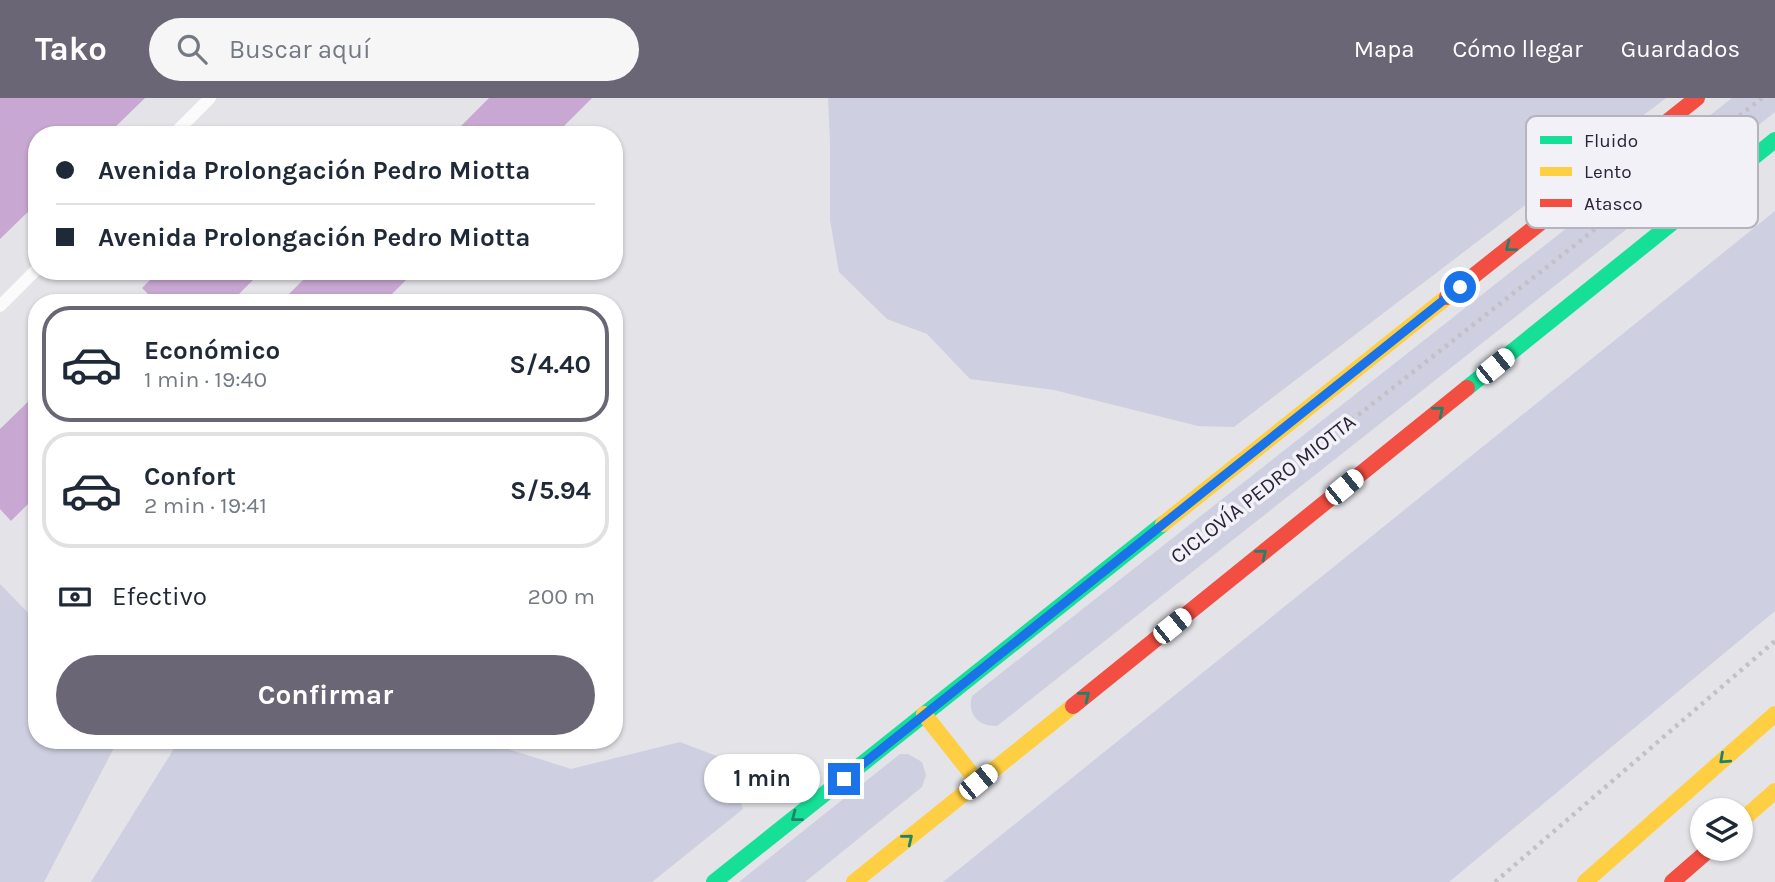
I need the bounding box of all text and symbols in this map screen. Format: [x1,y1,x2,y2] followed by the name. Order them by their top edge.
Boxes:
[149,18,639,81] search box
[35,30,107,68] text: Tako
[173,30,211,68] icon: search
[229,34,371,65] text: Buscar aquí
[1354,35,1414,63] text: Mapa
[1452,35,1583,63] text: Cómo llegar
[1621,35,1740,63] text: Guardados
[1526,116,1758,228] legend
[1584,130,1638,152] text: Fluido
[98,155,531,186] text: Avenida Prolongación Pedro Miotta
[1584,161,1632,183] text: Lento
[1584,193,1643,215] text: Atasco
[98,222,531,253] text: Avenida Prolongación Pedro Miotta
[1505,239,1517,252] one-way arrow
[1444,271,1476,303] route start
[60,333,123,396] icon: car
[144,335,280,366] text: Económico
[1473,345,1518,387] car
[509,349,591,380] text: S/4.40
[144,366,267,393] text: 1 min · 19:40
[1431,407,1444,419] one-way arrow
[1166,409,1360,569] street label: CICLOVÍA PEDRO MIOTTA
[60,459,123,522] icon: car
[144,461,236,492] text: Confort
[1322,466,1367,508] car
[510,475,591,506] text: S/5.94
[144,492,267,519] text: 2 min · 19:41
[1254,549,1266,562] one-way arrow
[56,578,94,616] icon: cash
[112,581,207,612] text: Efectivo
[527,583,595,610] text: 200 m
[1150,605,1195,647] car
[56,655,595,735] button: Confirmar
[1077,692,1089,705] one-way arrow
[1719,751,1732,763] one-way arrow
[704,754,820,804] callout: 1 min
[956,761,1001,803] car
[828,763,860,795] route end
[733,765,791,792] text: 1 min
[1690,798,1753,861] map controls
[1690,798,1753,861] button: layers
[791,809,804,822] one-way arrow
[900,835,912,848] one-way arrow

